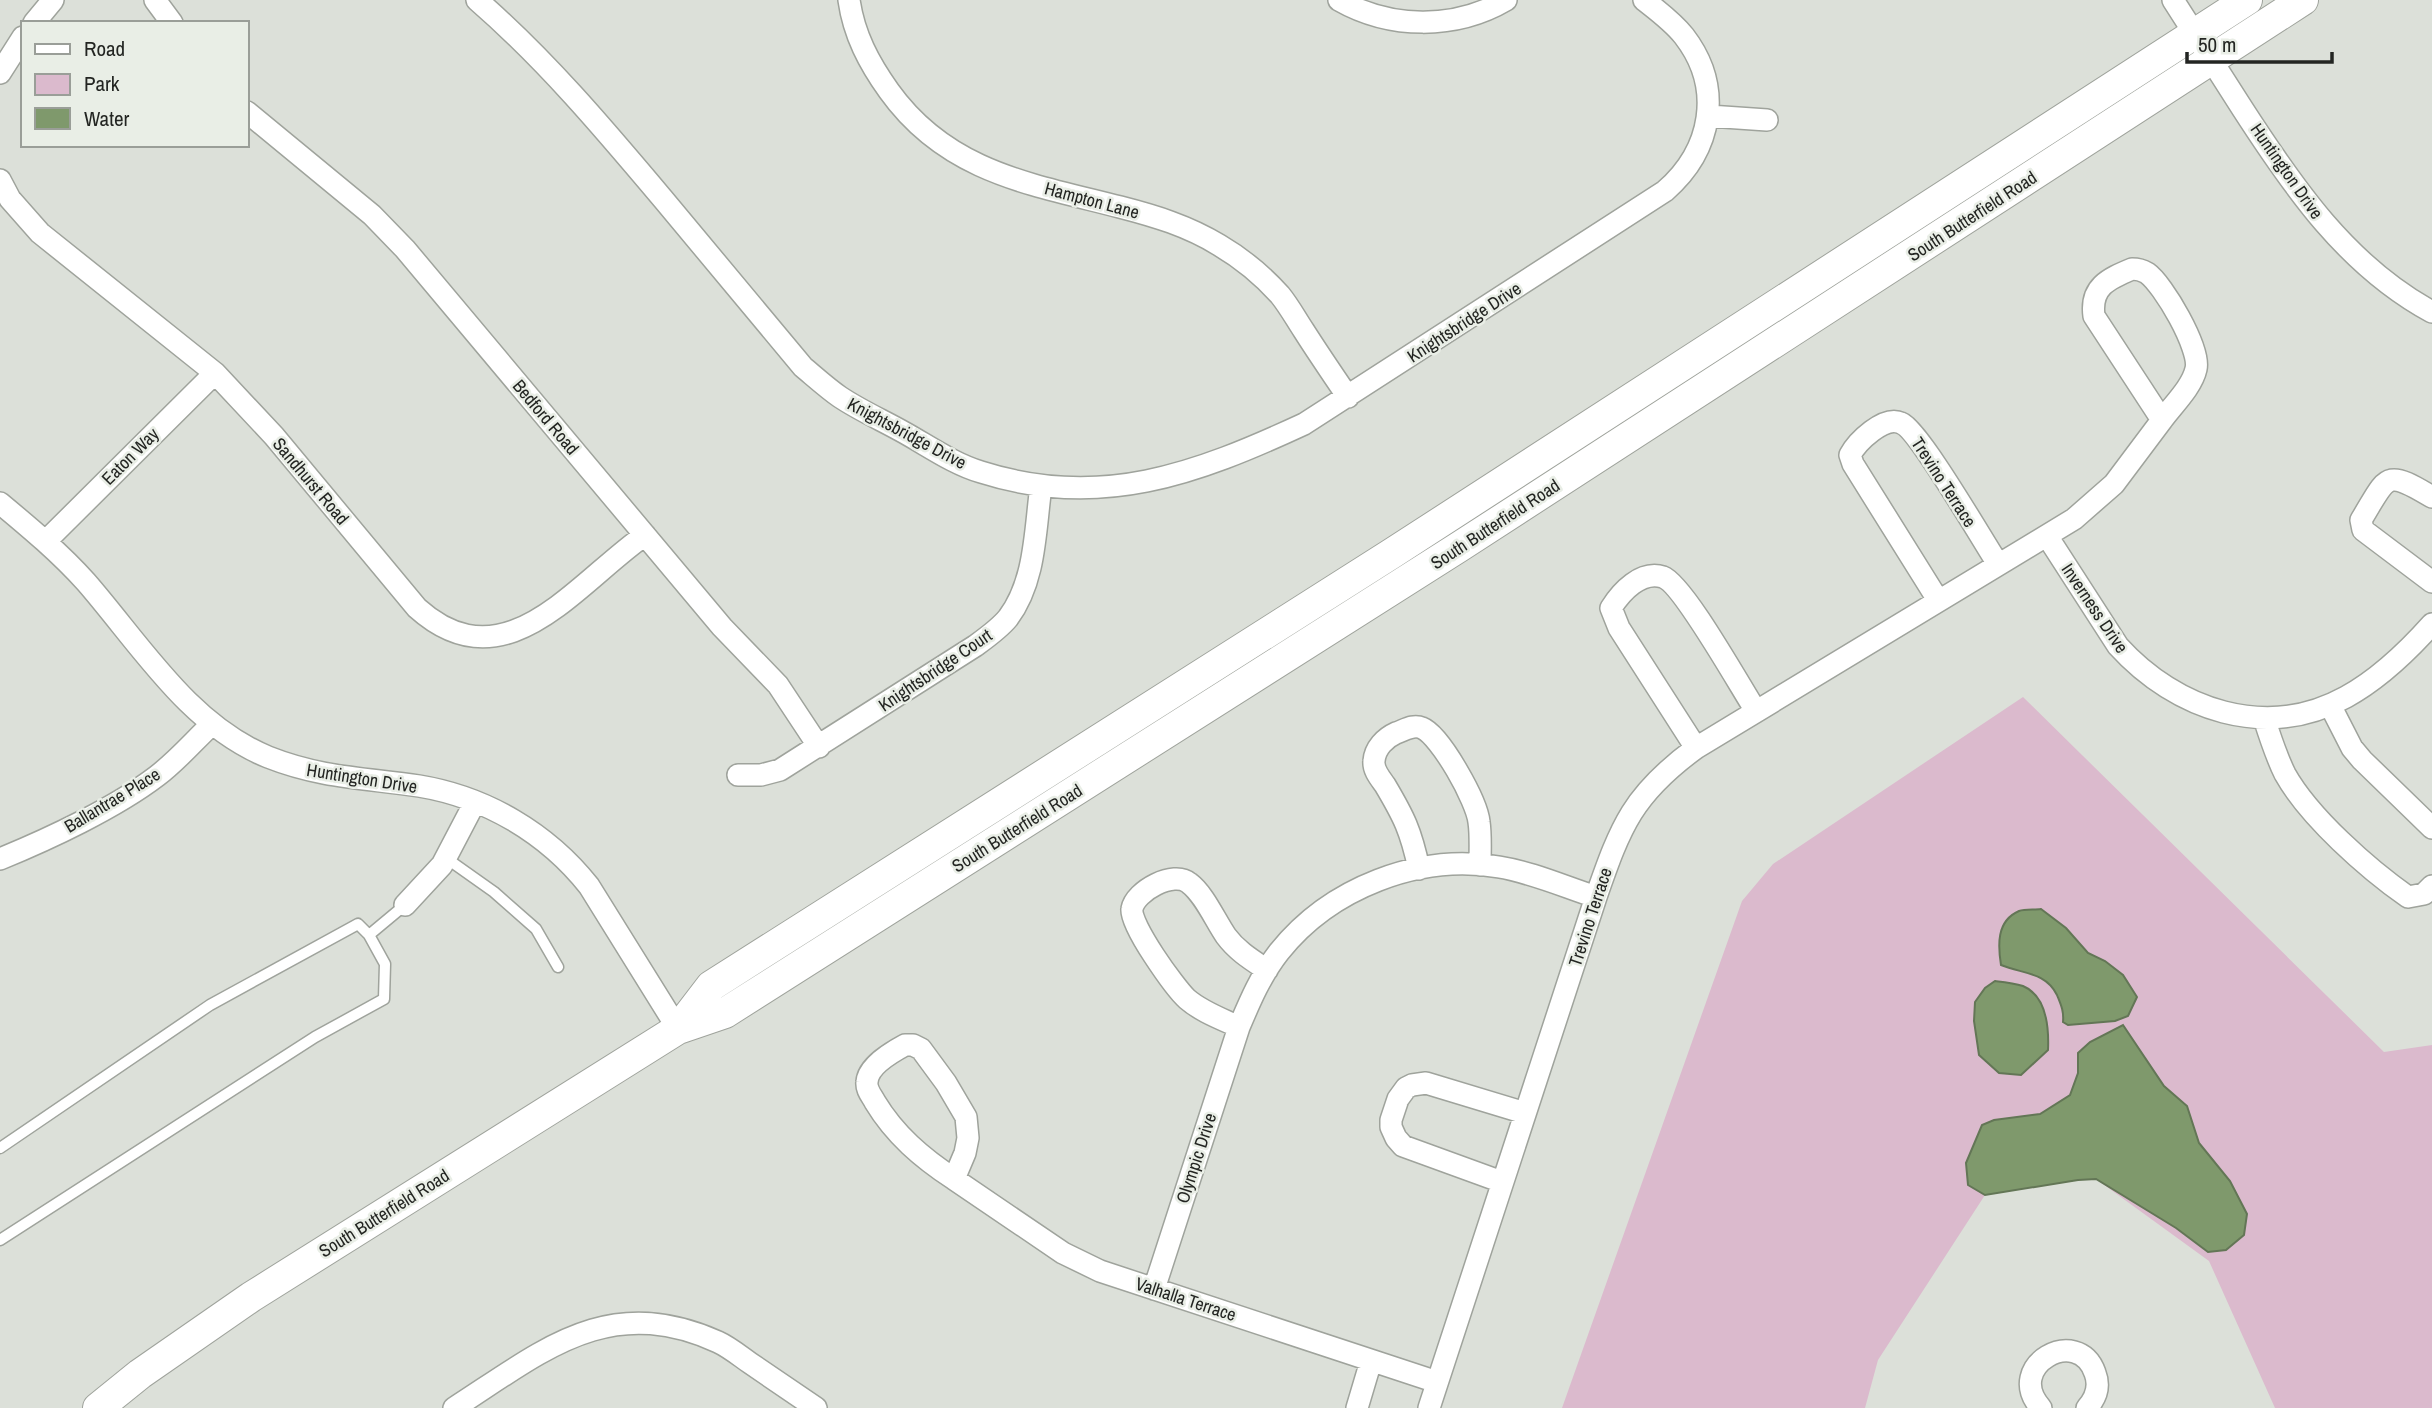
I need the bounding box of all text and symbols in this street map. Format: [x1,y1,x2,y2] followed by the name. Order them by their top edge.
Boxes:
[21,21,248,147] legend
[2187,21,2332,65] scale bar
[2198,30,2236,59] text: 50 m
[84,34,125,63] text: Road
[84,69,120,98] text: Park
[84,104,130,133] text: Water
[2245,118,2329,224] street label: Huntington Drive
[1903,165,2041,267] street label: South Butterfield Road
[1042,175,1142,225] street label: Hampton Lane
[1402,276,1526,368] street label: Knightsbridge Drive
[507,374,585,460] street label: Bedford Road
[843,391,971,475] street label: Knightsbridge Drive
[96,421,165,490] street label: Eaton Way
[267,432,355,530] street label: Sandhurst Road
[1906,432,1982,532] street label: Trevino Terrace
[1426,473,1564,575] street label: South Butterfield Road
[2056,558,2134,658] street label: Inverness Drive
[873,623,997,717] street label: Knightsbridge Court
[305,757,419,799] street label: Huntington Drive
[59,762,165,838] street label: Ballantrae Place
[947,778,1087,878] street label: South Butterfield Road
[1562,864,1618,970] street label: Trevino Terrace
[1170,1110,1222,1206] street label: Olympic Drive
[314,1163,454,1263] street label: South Butterfield Road
[1132,1271,1240,1327] street label: Valhalla Terrace

